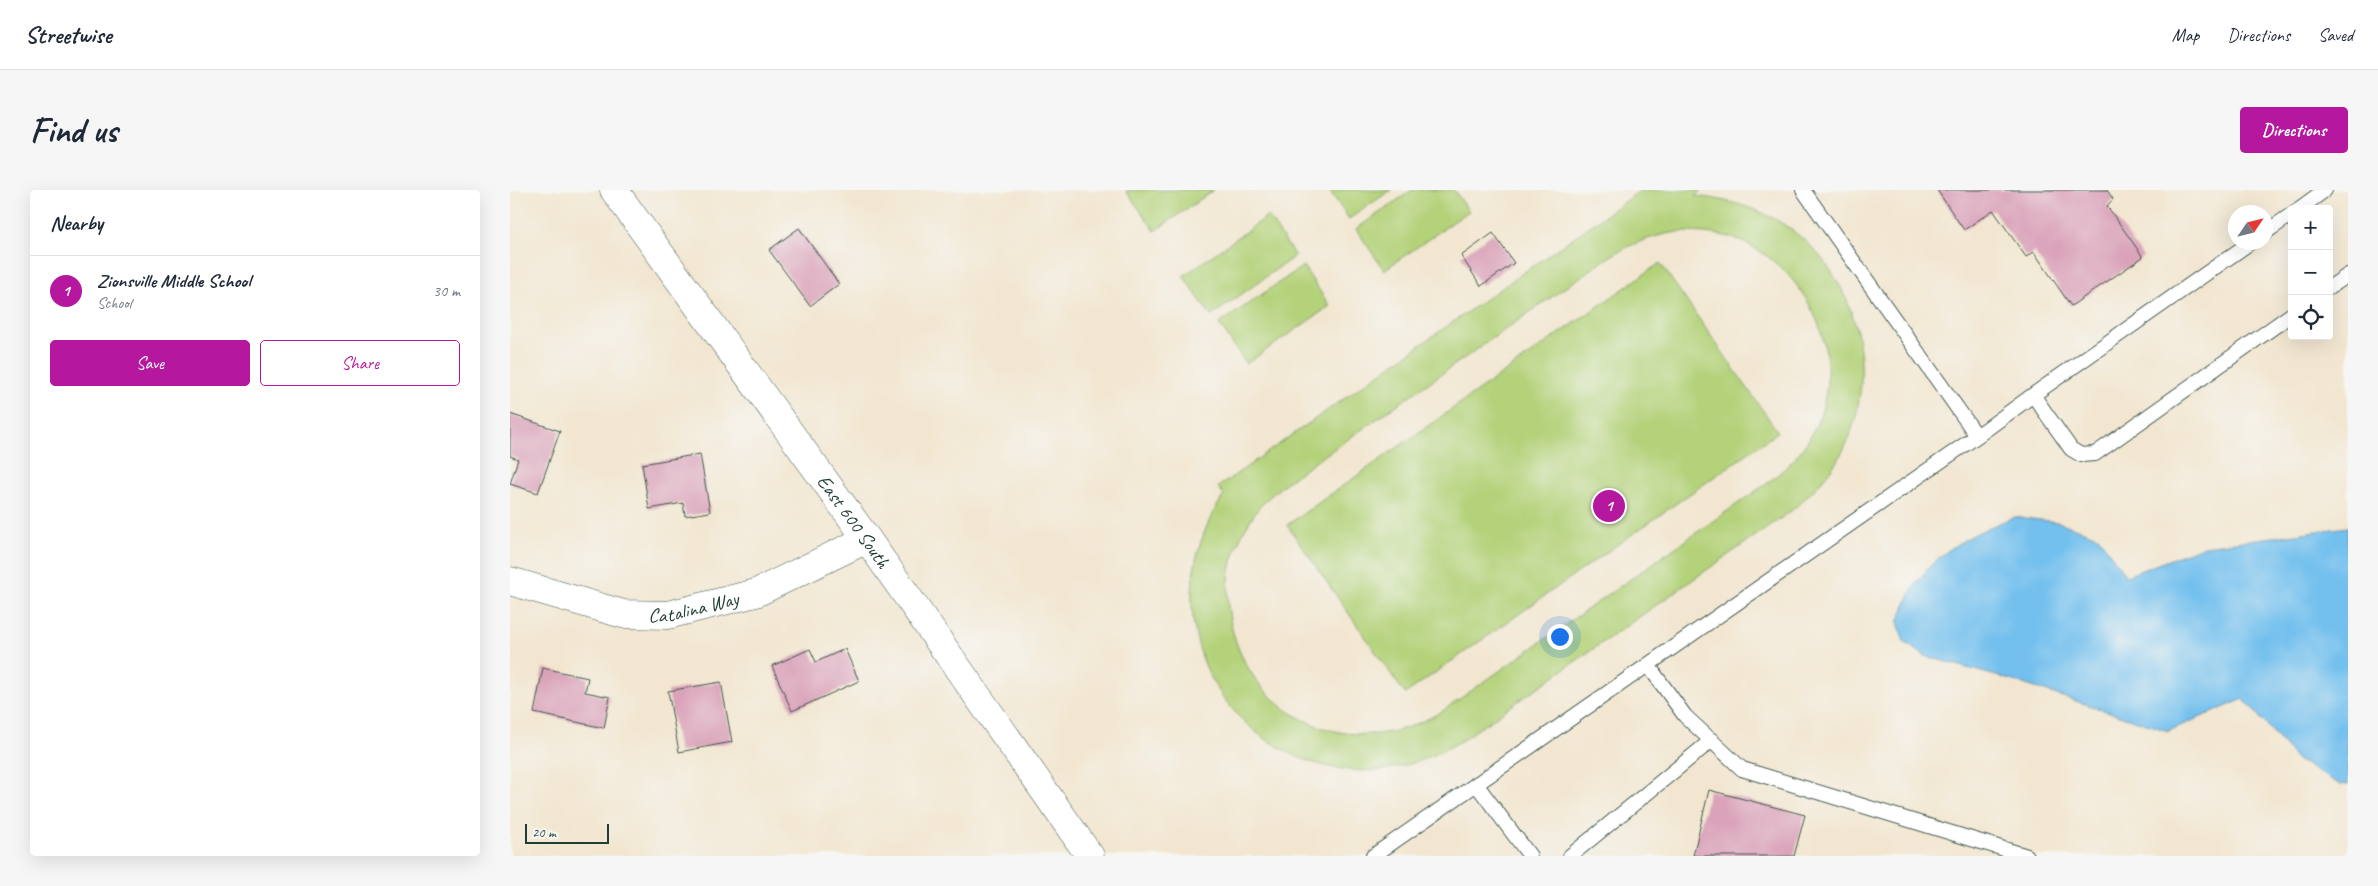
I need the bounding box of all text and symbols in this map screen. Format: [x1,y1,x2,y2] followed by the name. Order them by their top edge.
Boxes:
[25,20,111,50] text: Streetwise
[2172,24,2199,46] text: Map
[2227,24,2290,46] text: Directions
[2318,24,2353,46] text: Saved
[2240,107,2348,153] button: Directions
[30,108,117,153] text: Find us
[2228,205,2273,250] north arrow
[2288,205,2333,340] map controls
[2288,205,2333,250] button: +
[50,210,103,236] text: Nearby
[2288,250,2333,295] button: −
[97,269,251,293] text: Zionsville Middle School
[62,281,70,301] text: 1
[433,281,460,301] text: 30 m
[97,293,131,313] text: School
[2288,295,2333,340] button: locate
[50,340,250,386] button: Save
[260,340,460,386] button: Share
[811,470,896,574] street label: East 600 South
[1593,487,1625,525] pin: 1
[648,585,743,628] street label: Catalina Way
[1547,624,1573,650] your location
[525,821,609,844] scale bar
[532,824,556,841] text: 20 m

